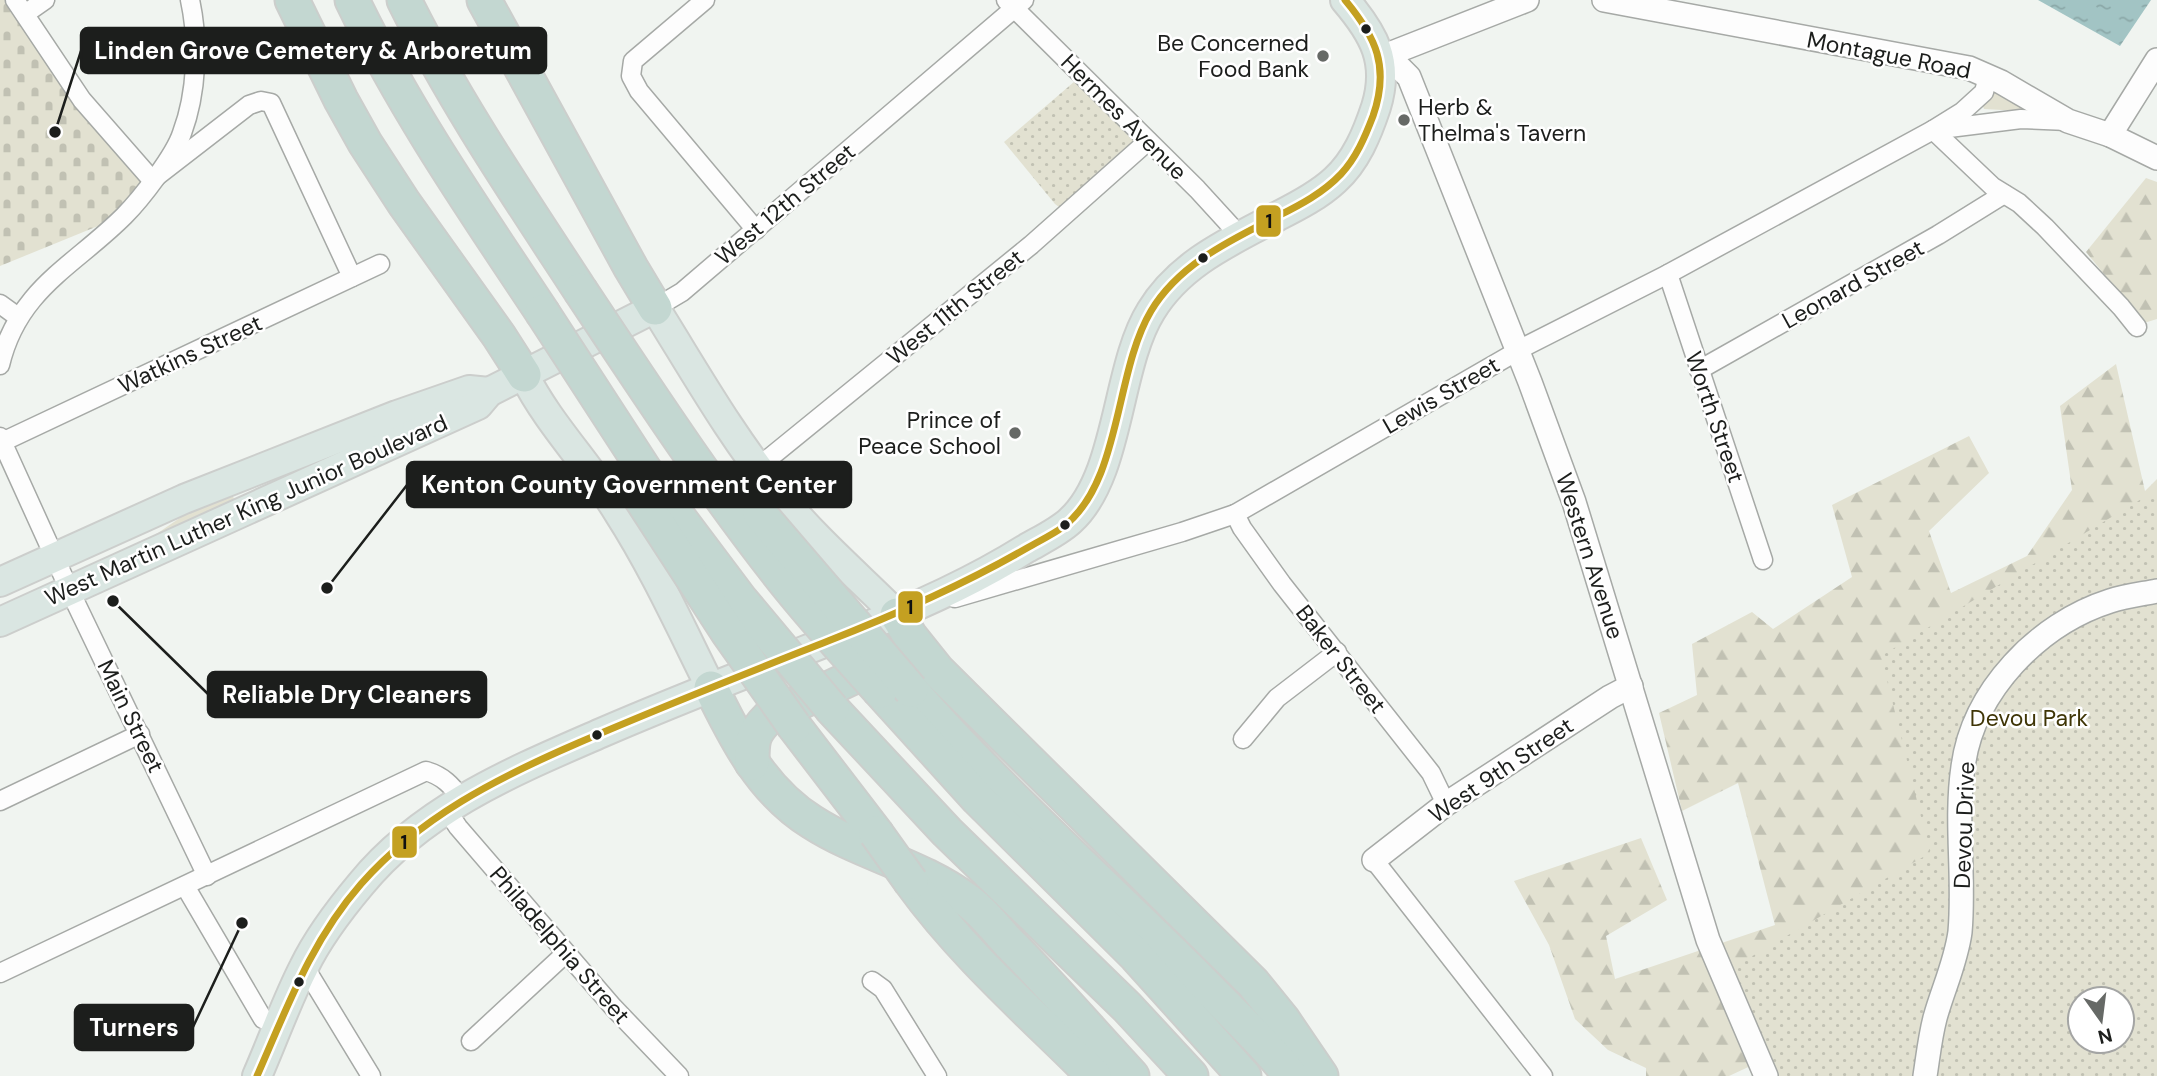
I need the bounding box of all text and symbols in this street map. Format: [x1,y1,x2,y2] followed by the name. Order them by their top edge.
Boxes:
[1359,22,1373,36] unlabelled marker
[1804,24,1974,86] street label: Montague Road
[81,28,546,73] callout: Linden Grove Cemetery & Arboretum
[1157,28,1309,84] place label: Be Concerned Food Bank
[94,35,532,66] text: Linden Grove Cemetery & Arboretum
[1054,47,1194,187] street label: Hermes Avenue
[1315,48,1331,64] marker: Be Concerned Food Bank
[1418,92,1586,148] place label: Herb & Thelma's Tavern
[1396,112,1412,128] marker: Herb & Thelma's Tavern
[709,136,861,272] street label: West 12th Street
[1255,204,1282,238] line badge: 1
[1266,209,1272,234] text: 1
[1777,233,1929,335] street label: Leonard Street
[880,242,1030,372] street label: West 11th Street
[1196,251,1210,265] unlabelled marker
[113,308,267,400] street label: Watkins Street
[1679,347,1751,487] street label: Worth Street
[1377,349,1505,441] street label: Lewis Street
[858,405,1001,461] place label: Prince of Peace School
[40,407,452,613] street label: West Martin Luther King Junior Boulevard
[1007,425,1023,441] marker: Prince of Peace School
[407,462,851,507] callout: Kenton County Government Center
[421,469,837,500] text: Kenton County Government Center
[1549,469,1631,643] street label: Western Avenue
[1058,518,1072,532] unlabelled marker
[897,590,924,624] line badge: 1
[907,595,913,620] text: 1
[1289,599,1393,719] street label: Baker Street
[91,655,171,777] street label: Main Street
[208,672,486,717] callout: Reliable Dry Cleaners
[222,679,472,710] text: Reliable Dry Cleaners
[1970,703,2089,733] park label: Devou Park
[1423,711,1579,829] street label: West 9th Street
[590,728,604,742] unlabelled marker
[1947,761,1981,889] street label: Devou Drive
[391,825,418,859] line badge: 1
[401,830,407,855] text: 1
[483,860,637,1030] street label: Philadelphia Street
[292,975,306,989] unlabelled marker
[2066,985,2136,1055] north arrow
[75,1005,193,1050] callout: Turners
[89,1012,179,1043] text: Turners
[2095,1022,2115,1050] text: N

